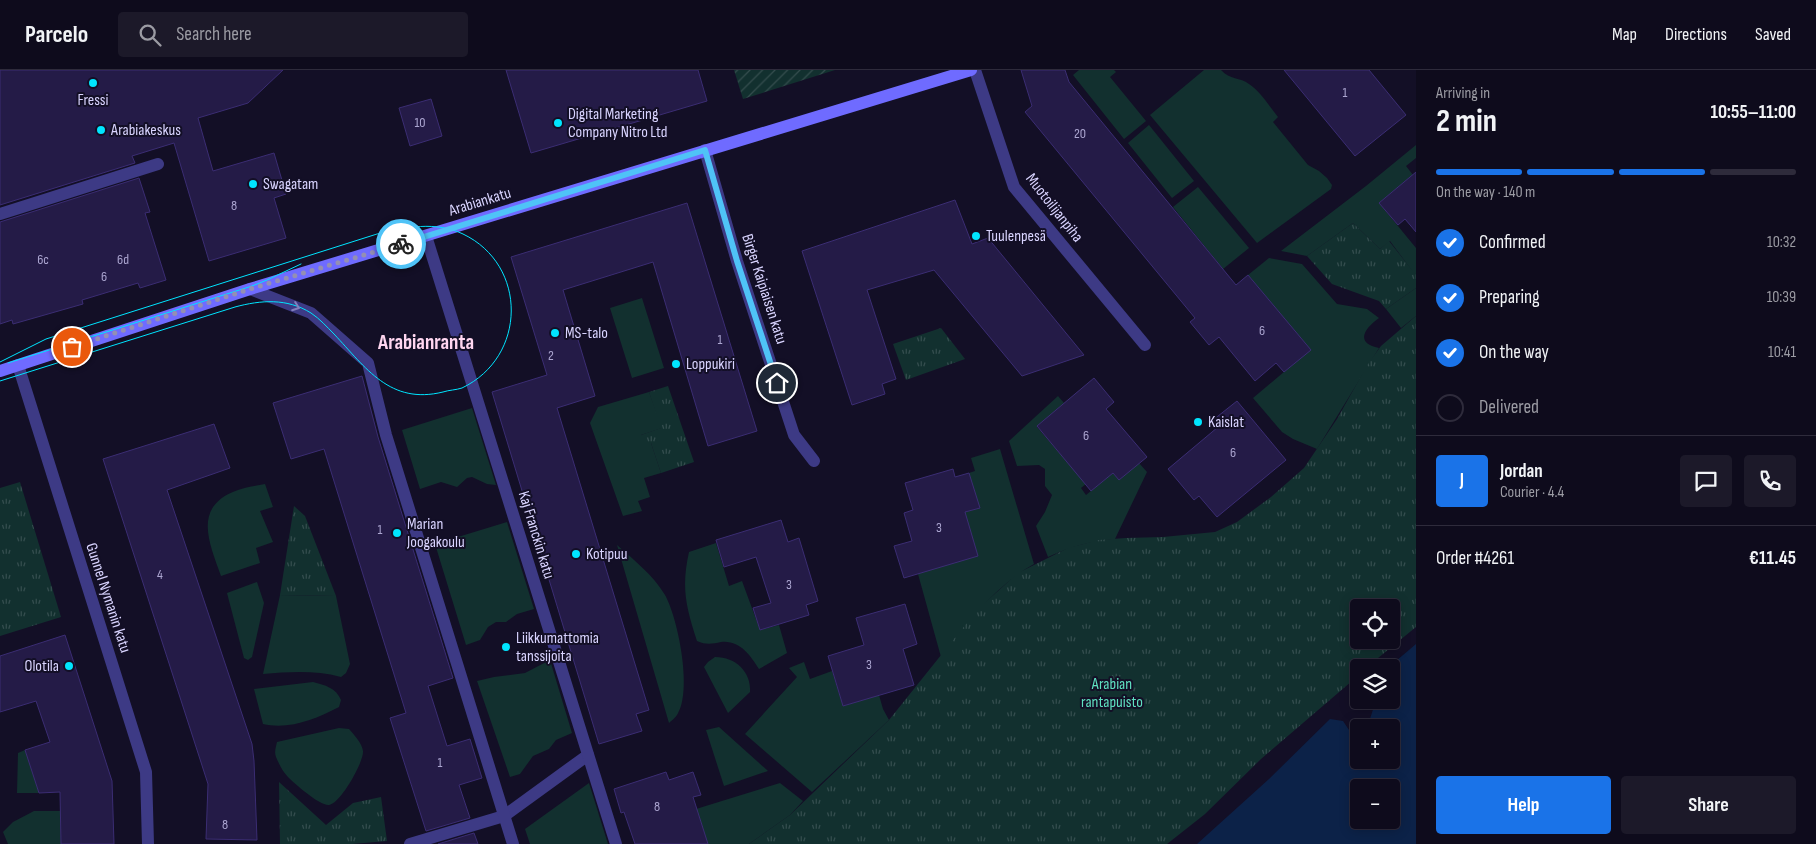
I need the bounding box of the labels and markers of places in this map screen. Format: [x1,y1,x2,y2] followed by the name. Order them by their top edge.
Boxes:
[87,77,99,89] marker: Fressi
[77,91,109,110] place label: Fressi
[568,105,667,142] place label: Digital Marketing Company Nitro Ltd
[552,117,564,129] marker: Digital Marketing Company Nitro Ltd
[110,121,181,140] place label: Arabiakeskus
[95,124,107,136] marker: Arabiakeskus
[263,175,318,194] place label: Swagatam
[247,178,259,190] marker: Swagatam
[986,227,1046,246] place label: Tuulenpesä
[970,230,982,242] marker: Tuulenpesä
[565,324,608,343] place label: MS-talo
[51,326,93,368] pin
[549,327,561,339] marker: MS-talo
[686,355,735,374] place label: Loppukiri
[670,358,682,370] marker: Loppukiri
[756,362,798,404] pin
[1208,413,1244,432] place label: Kaislat
[1192,416,1204,428] marker: Kaislat
[406,515,465,552] place label: Marian Joogakoulu
[391,527,403,539] marker: Marian Joogakoulu
[586,545,627,564] place label: Kotipuu
[570,548,582,560] marker: Kotipuu
[516,629,599,666] place label: Liikkumattomia tanssijoita
[500,641,512,653] marker: Liikkumattomia tanssijoita
[25,657,59,676] place label: Olotila
[63,660,75,672] marker: Olotila

